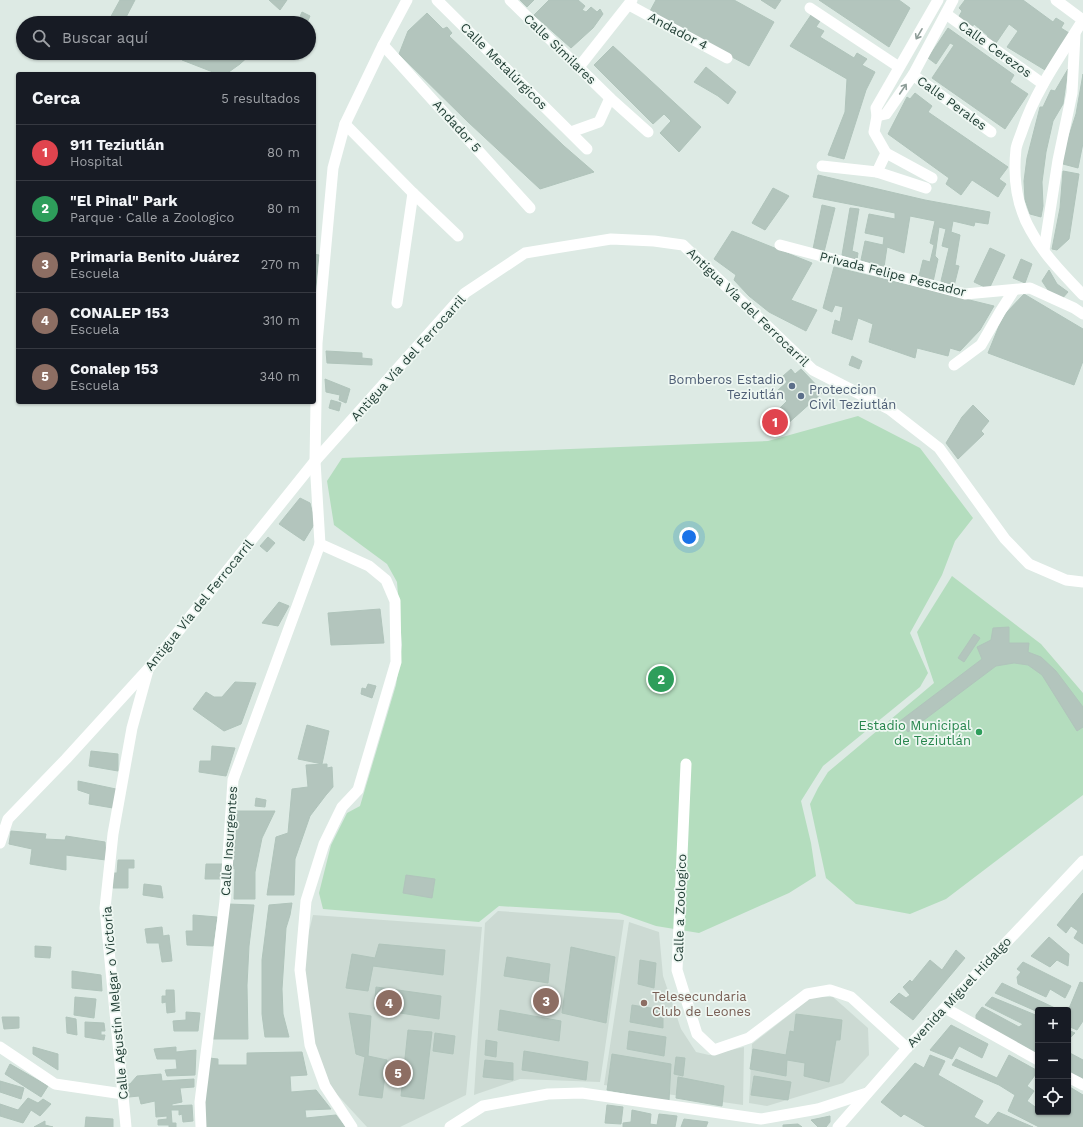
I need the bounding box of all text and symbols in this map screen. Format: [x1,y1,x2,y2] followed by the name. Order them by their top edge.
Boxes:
[646,9,710,53] street label: Andador 4
[521,11,599,87] street label: Calle Similares
[16,16,316,60] search box
[956,17,1035,81] street label: Calle Cerezos
[457,19,551,113] street label: Calle Metalúrgicos
[30,27,52,49] icon: search
[914,28,922,40] one-way arrow
[62,29,148,47] text: Buscar aquí
[914,73,990,133] street label: Calle Perales
[899,84,907,95] one-way arrow
[32,88,80,108] text: Cerca
[221,91,300,106] text: 5 resultados
[430,97,484,155] street label: Andador 5
[70,136,164,154] text: 911 Teziutlán
[42,145,48,160] text: 1
[267,145,300,160] text: 80 m
[70,154,122,169] text: Hospital
[70,192,178,210] text: "El Pinal" Park
[41,201,49,216] text: 2
[267,201,300,216] text: 80 m
[70,210,234,225] text: Parque · Calle a Zoologico
[684,245,812,369] street label: Antigua Vía del Ferrocarril
[70,248,239,266] text: Primaria Benito Juárez
[818,249,968,299] street label: Privada Felipe Pescador
[41,257,49,272] text: 3
[261,257,300,272] text: 270 m
[70,266,119,281] text: Escuela
[348,292,468,424] street label: Antigua Vía del Ferrocarril
[70,304,169,322] text: CONALEP 153
[41,313,49,328] text: 4
[262,313,300,328] text: 310 m
[70,322,119,337] text: Escuela
[70,360,158,378] text: Conalep 153
[41,369,49,384] text: 5
[260,369,300,384] text: 340 m
[668,372,784,402] place label: Bomberos Estadio Teziutlán
[70,378,119,393] text: Escuela
[787,381,797,391] marker: Bomberos Estadio Teziutlán
[809,382,896,412] place label: Proteccion Civil Teziutlán
[796,391,806,401] marker: Proteccion Civil Teziutlán
[762,407,788,437] pin: 1
[679,527,699,547] your location
[142,537,256,673] street label: Antigua Vía del Ferrocarril
[648,664,674,694] pin: 2
[858,718,971,748] place label: Estadio Municipal de Teziutlán
[974,727,984,737] marker: Estadio Municipal de Teziutlán
[218,785,240,896] street label: Calle Insurgentes
[671,853,689,962] street label: Calle a Zoologico
[99,905,131,1100] street label: Calle Agustín Melgar o Victoria
[904,933,1014,1050] street label: Avenida Miguel Hidalgo
[533,986,559,1016] pin: 3
[376,988,402,1018] pin: 4
[652,989,751,1019] place label: Telesecundaria Club de Leones
[639,998,649,1008] marker: Telesecundaria Club de Leones
[1035,1007,1071,1115] map controls
[1035,1007,1071,1043] button: +
[1035,1043,1071,1079] button: −
[385,1058,411,1088] pin: 5
[1035,1079,1071,1115] button: locate

